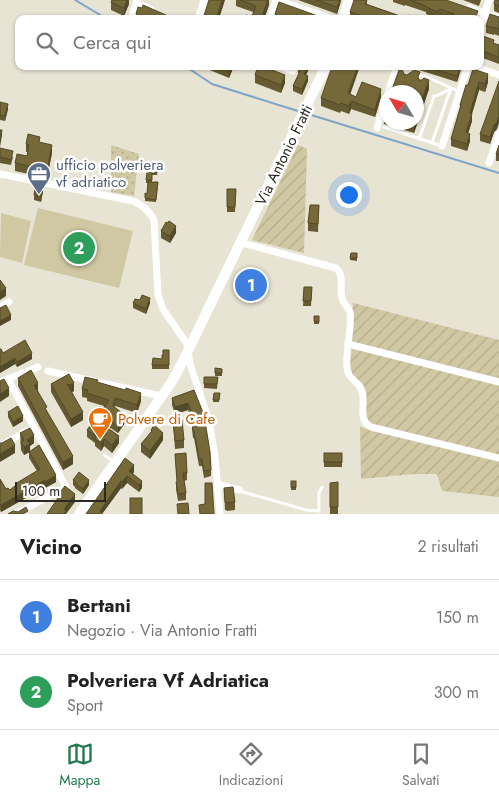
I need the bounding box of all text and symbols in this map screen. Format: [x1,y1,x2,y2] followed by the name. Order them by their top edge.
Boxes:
[15,15,484,70] search box
[33,29,61,57] icon: search
[73,29,152,56] text: Cerca qui
[379,85,424,130] north arrow
[250,101,318,209] street label: Via Antonio Fratti
[56,154,164,193] place label: ufficio polveriera vf adriatico
[26,161,52,195] office icon: ufficio polveriera vf adriatico
[336,182,362,208] your location
[63,229,95,267] pin: 2
[235,266,267,304] pin: 1
[87,406,113,440] cafe icon: Polvere di Cafe
[118,408,215,430] place label: Polvere di Cafe
[15,479,106,502] scale bar
[22,481,60,501] text: 100 m
[20,532,82,562] text: Vicino
[417,535,479,558] text: 2 risultati
[67,592,131,619] text: Bertani
[32,606,40,629] text: 1
[436,606,479,629] text: 150 m
[67,619,257,642] text: Negozio · Via Antonio Fratti
[67,667,269,694] text: Polveriera Vf Adriatica
[31,681,41,704] text: 2
[434,681,479,704] text: 300 m
[67,694,103,717] text: Sport
[59,740,100,790] tab: Mappa
[219,740,283,790] tab: Indicazioni
[402,740,440,790] tab: Salvati

